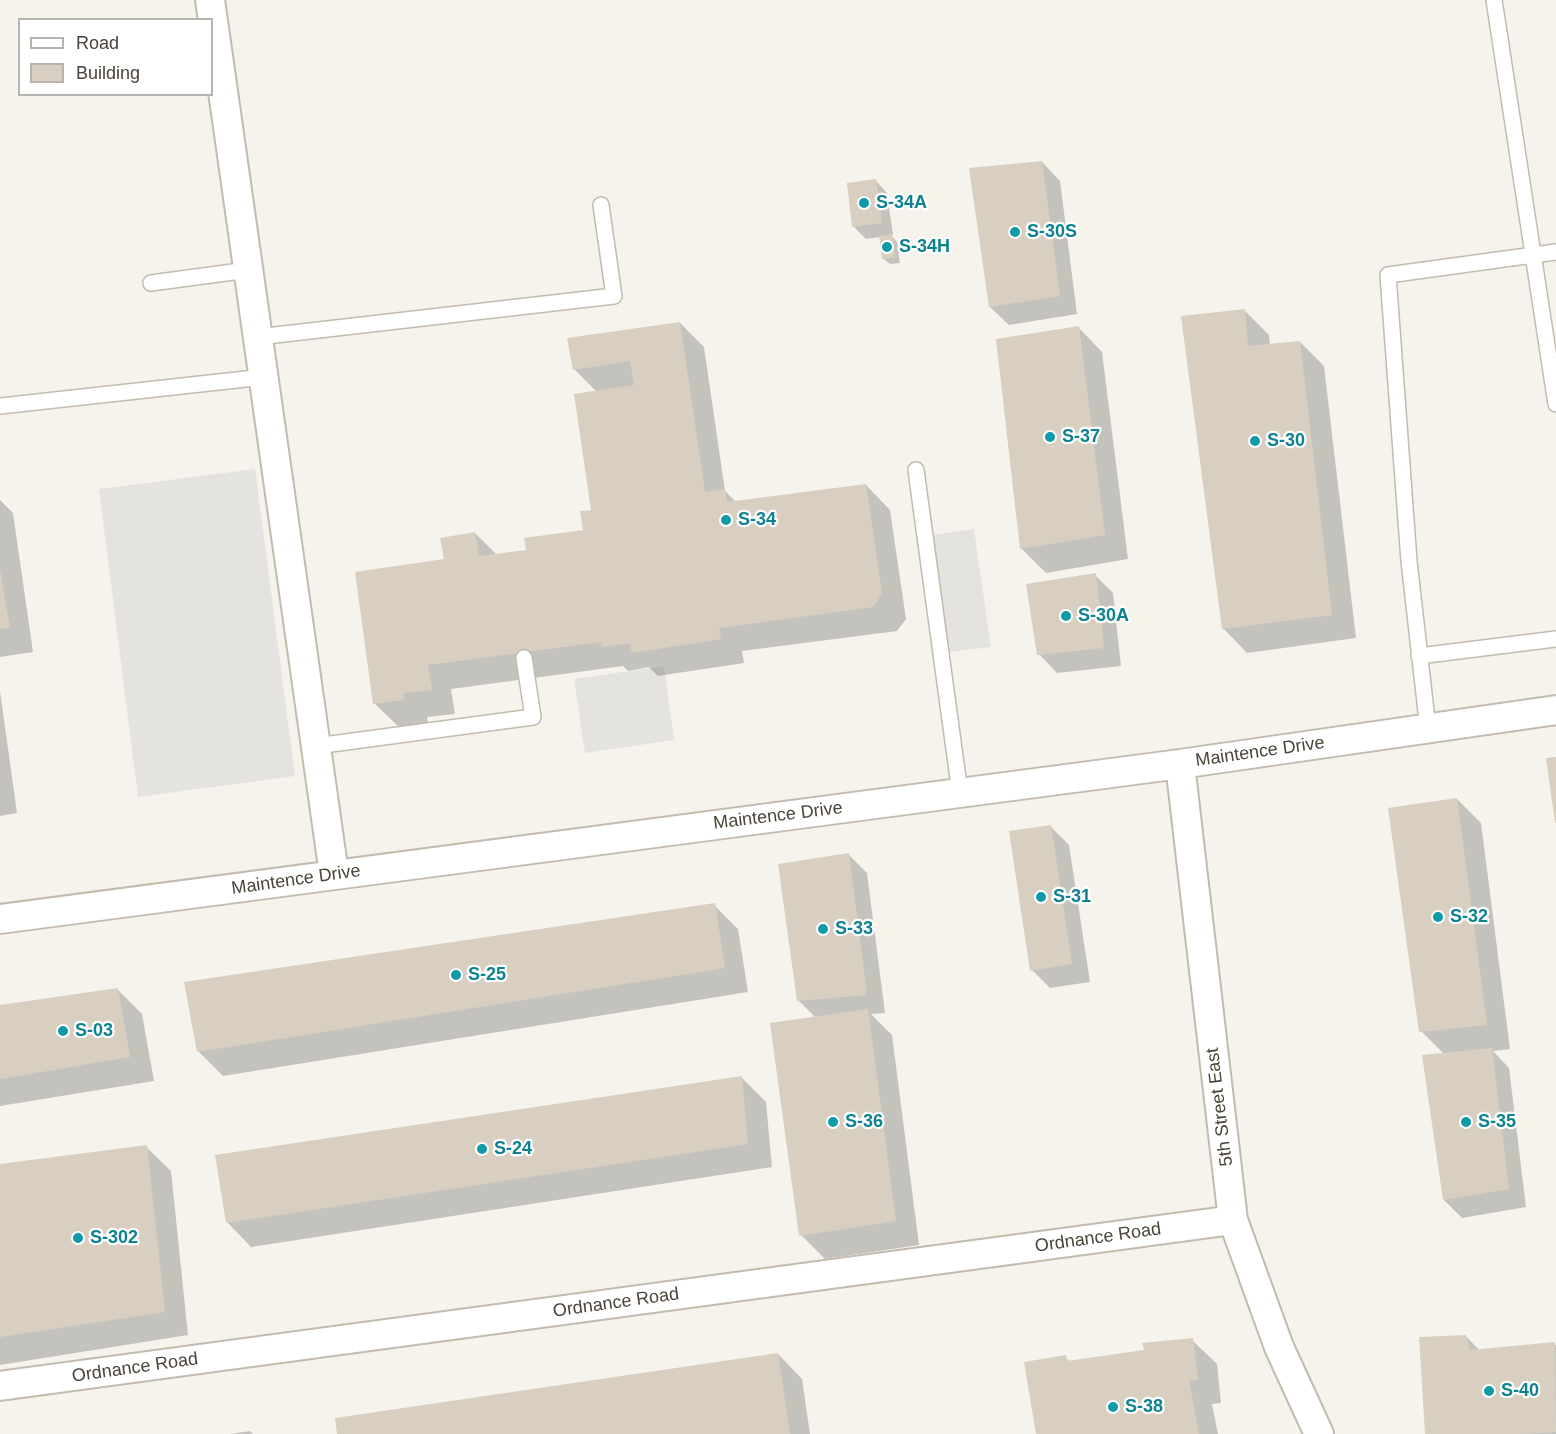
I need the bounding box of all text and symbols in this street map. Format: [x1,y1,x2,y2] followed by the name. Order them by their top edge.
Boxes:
[18,18,213,96] legend
[76,33,119,53] text: Road
[76,63,140,83] text: Building
[876,192,927,214] place label: S-34A
[857,196,871,210] marker: S-34A
[1027,221,1077,243] place label: S-30S
[1008,225,1022,239] marker: S-30S
[899,236,950,258] place label: S-34H
[880,240,894,254] marker: S-34H
[1062,426,1100,448] place label: S-37
[1043,430,1057,444] marker: S-37
[1267,430,1305,452] place label: S-30
[1248,434,1262,448] marker: S-30
[738,509,776,531] place label: S-34
[719,513,733,527] marker: S-34
[1078,605,1129,627] place label: S-30A
[1059,609,1073,623] marker: S-30A
[1194,732,1326,772] street label: Maintence Drive
[712,797,844,835] street label: Maintence Drive
[230,860,362,900] street label: Maintence Drive
[1053,886,1091,908] place label: S-31
[1034,890,1048,904] marker: S-31
[1450,906,1488,928] place label: S-32
[1431,910,1445,924] marker: S-32
[835,918,873,940] place label: S-33
[816,922,830,936] marker: S-33
[468,964,506,986] place label: S-25
[449,968,463,982] marker: S-25
[75,1020,113,1042] place label: S-03
[56,1024,70,1038] marker: S-03
[1202,1047,1238,1167] street label: 5th Street East
[845,1111,883,1133] place label: S-36
[1478,1111,1516,1133] place label: S-35
[826,1115,840,1129] marker: S-36
[1459,1115,1473,1129] marker: S-35
[494,1138,532,1160] place label: S-24
[475,1142,489,1156] marker: S-24
[1034,1218,1162,1258] street label: Ordnance Road
[90,1227,138,1249] place label: S-302
[71,1231,85,1245] marker: S-302
[552,1283,680,1323] street label: Ordnance Road
[71,1348,199,1388] street label: Ordnance Road
[1501,1380,1539,1402] place label: S-40
[1482,1384,1496,1398] marker: S-40
[1125,1396,1163,1418] place label: S-38
[1106,1400,1120,1414] marker: S-38

